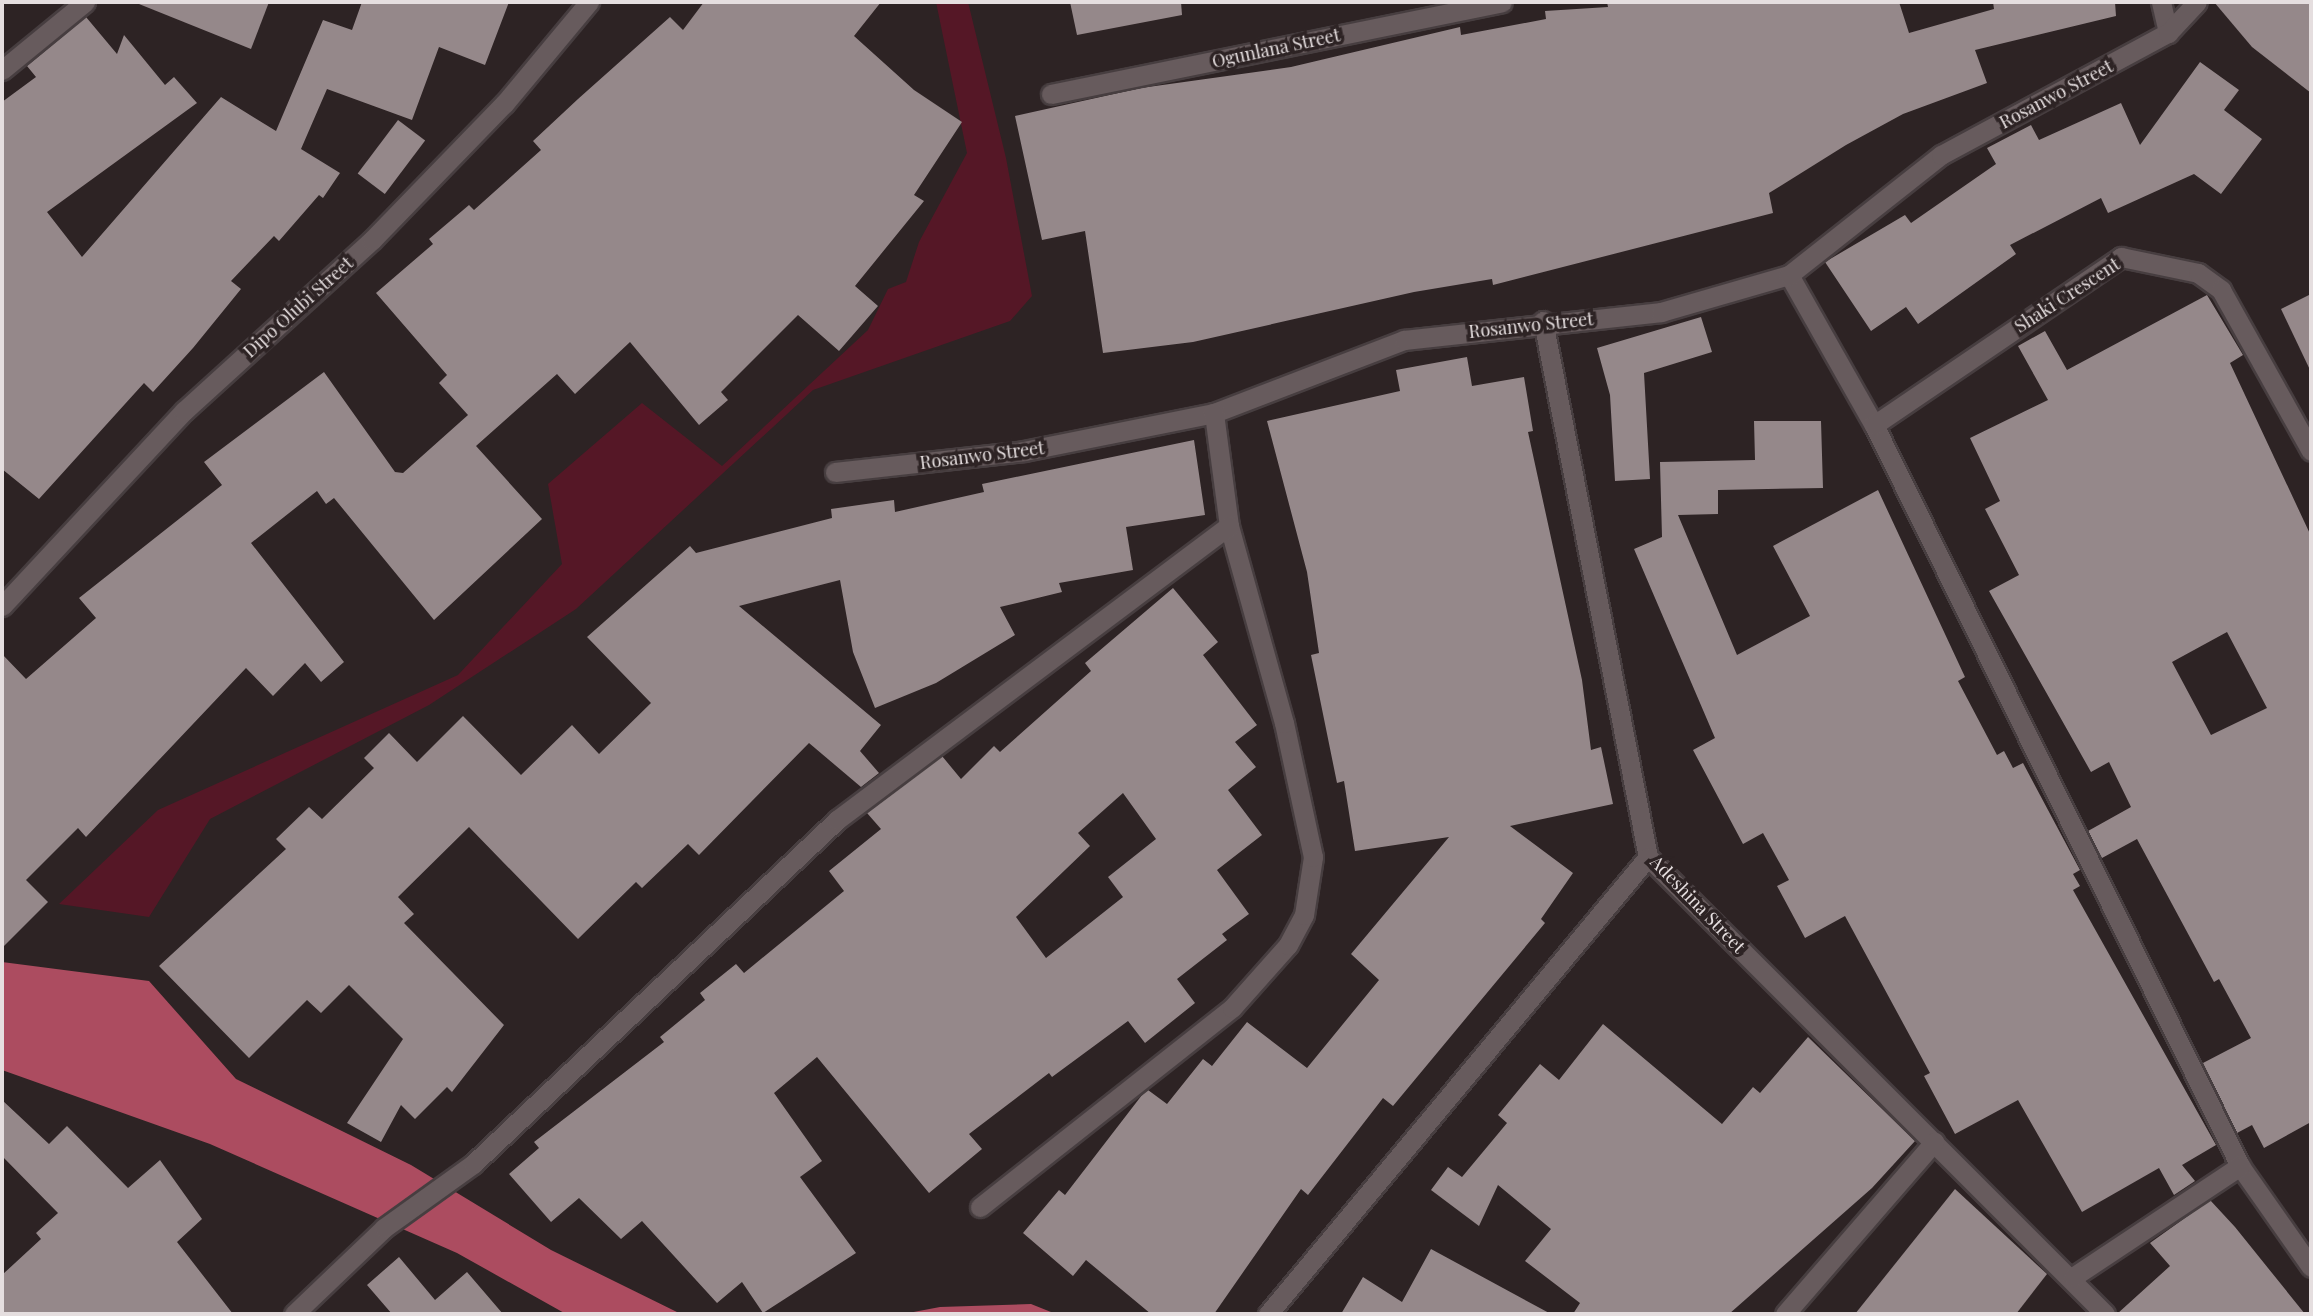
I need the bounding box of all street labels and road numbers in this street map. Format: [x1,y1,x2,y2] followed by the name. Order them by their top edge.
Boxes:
[1210,24,1342,72] street label: Ogunlana Street
[1996,55,2116,133] street label: Rosanwo Street
[239,252,357,362] street label: Dipo Olubi Street
[2010,253,2124,337] street label: Shaki Crescent
[1467,308,1595,342] street label: Rosanwo Street
[918,437,1046,473] street label: Rosanwo Street
[1646,851,1750,957] street label: Adeshina Street

